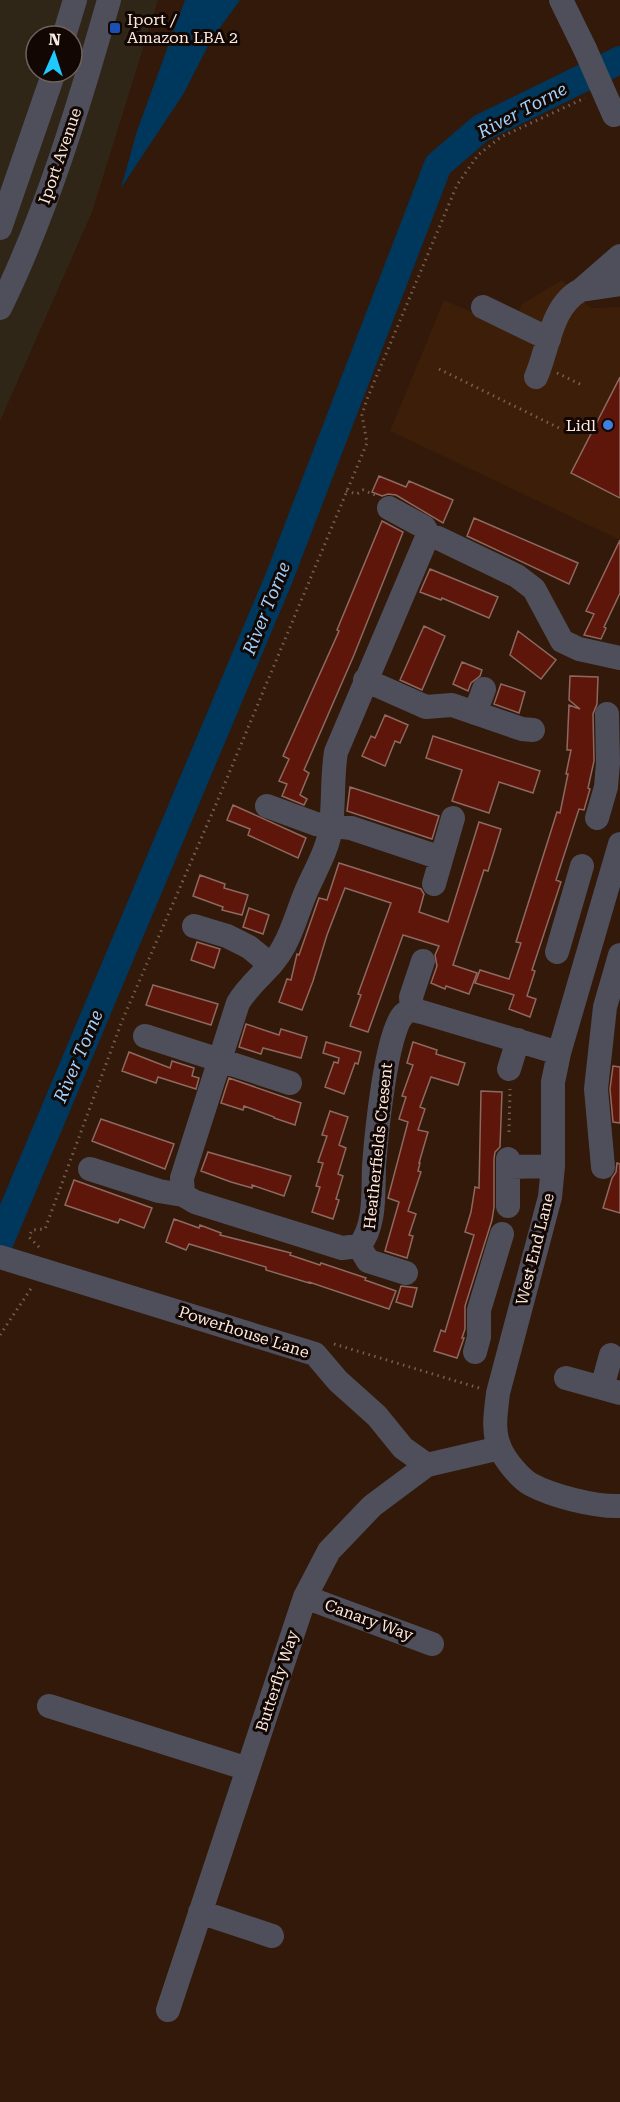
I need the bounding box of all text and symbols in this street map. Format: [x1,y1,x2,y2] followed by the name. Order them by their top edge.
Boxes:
[127,10,238,47] place label: Iport / Amazon LBA 2
[108,21,122,35] marker: Iport / Amazon LBA 2
[24,24,84,84] north arrow
[48,30,61,49] text: N
[473,78,570,143] water label: River Torne
[35,105,85,207] street label: Iport Avenue
[566,416,596,435] place label: Lidl
[601,418,615,432] marker: Lidl
[238,559,294,658] water label: River Torne
[49,1007,107,1106] water label: River Torne
[360,1062,396,1230] street label: Heatherfields Cresent
[512,1191,558,1307] street label: West End Lane
[176,1302,312,1362] street label: Powerhouse Lane
[322,1595,416,1645] street label: Canary Way
[252,1627,302,1734] street label: Butterfly Way

